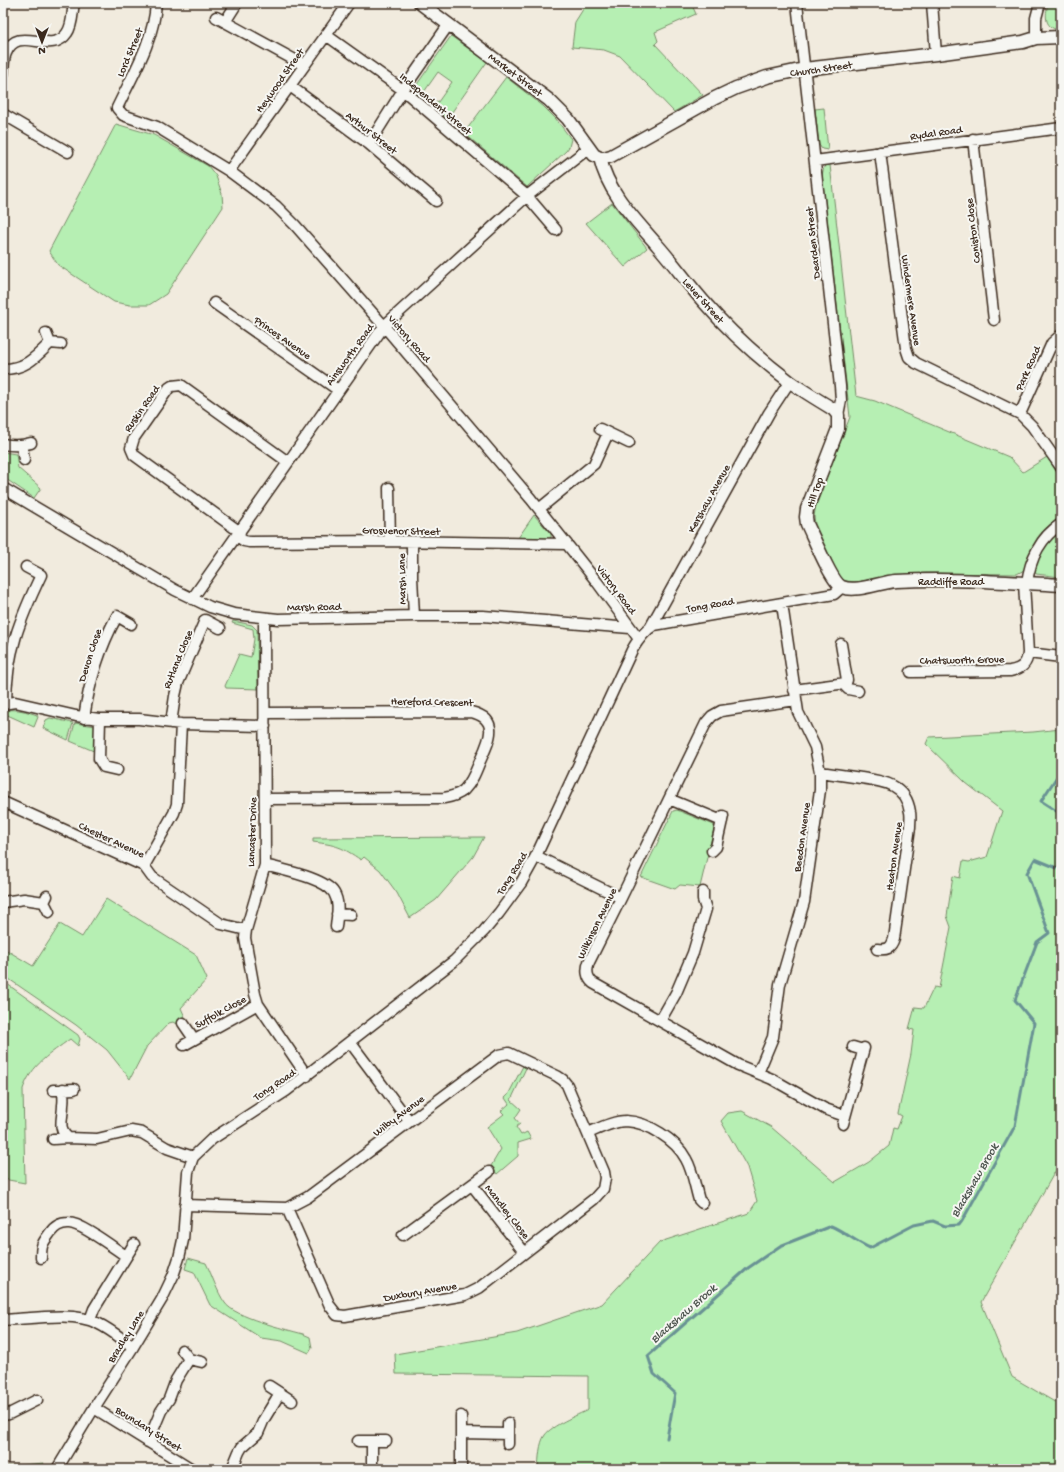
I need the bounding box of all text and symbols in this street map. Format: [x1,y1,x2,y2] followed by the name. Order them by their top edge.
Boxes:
[22,22,62,62] north arrow
[115,25,147,79] street label: Lord Street
[38,44,46,56] text: N
[254,45,308,116] street label: Heywood Street
[485,51,545,101] street label: Market Street
[789,59,855,80] street label: Church Street
[396,71,474,139] street label: Independent Street
[343,110,400,158] street label: Arthur Street
[909,124,965,144] street label: Rydal Road
[964,197,984,264] street label: Coniston Close
[804,205,824,280] street label: Dearden Street
[898,254,922,347] street label: Windermere Avenue
[679,276,727,327] street label: Lever Street
[384,313,433,366] street label: Victory Road
[250,314,313,363] street label: Princes Avenue
[324,321,378,388] street label: Ainsworth Road
[1013,343,1045,394] street label: Park Road
[122,382,164,435] street label: Ruskin Road
[686,463,734,535] street label: Kershaw Avenue
[805,475,827,510] street label: Hill Top
[362,525,442,539] street label: Grosvenor Street
[397,553,409,605] street label: Marsh Lane
[592,562,639,618] street label: Victory Road
[918,576,986,589] street label: Radcliffe Road
[685,596,737,616] street label: Tong Road
[287,602,343,614] street label: Marsh Road
[76,627,105,685] street label: Devon Close
[162,628,196,691] street label: Rutland Close
[920,654,1005,668] street label: Chatsworth Grove
[391,695,475,710] street label: Hereford Crescent
[246,797,260,867] street label: Lancaster Drive
[792,801,814,874] street label: Beedon Avenue
[76,820,146,861] street label: Chester Avenue
[884,821,906,891] street label: Heaton Avenue
[494,849,531,898] street label: Tong Road
[575,886,620,961] street label: Wilkinson Avenue
[193,993,249,1032] street label: Suffolk Close
[251,1066,300,1105] street label: Tong Road
[371,1093,427,1140] street label: Wilby Avenue
[949,1140,1003,1220] water label: Blackshaw Brook
[482,1183,531,1242] street label: Mandley Close
[382,1281,458,1305] street label: Duxbury Avenue
[648,1281,721,1347] water label: Blackshaw Brook
[105,1308,148,1366] street label: Bradley Lane
[112,1404,184,1456] street label: Boundary Street

